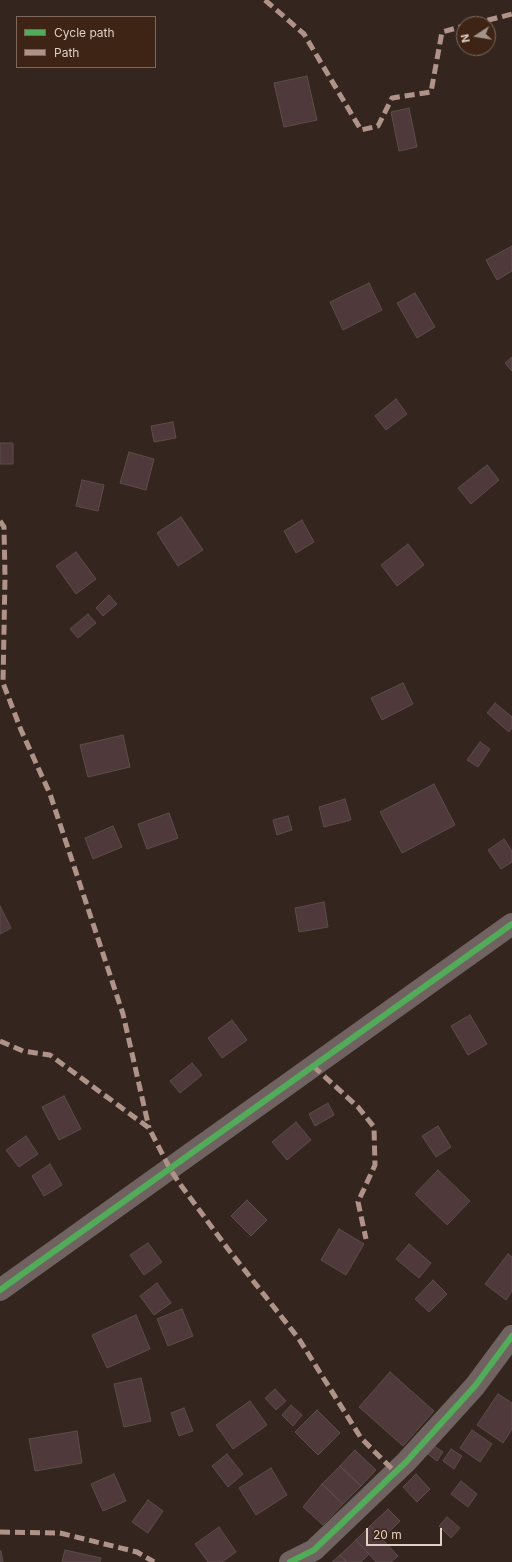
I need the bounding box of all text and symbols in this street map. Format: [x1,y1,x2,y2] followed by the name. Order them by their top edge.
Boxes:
[16,16,156,68] legend
[456,16,496,56] north arrow
[54,25,115,40] text: Cycle path
[458,33,473,44] text: N
[54,45,79,60] text: Path
[368,1520,444,1546] scale bar
[373,1527,402,1542] text: 20 m

